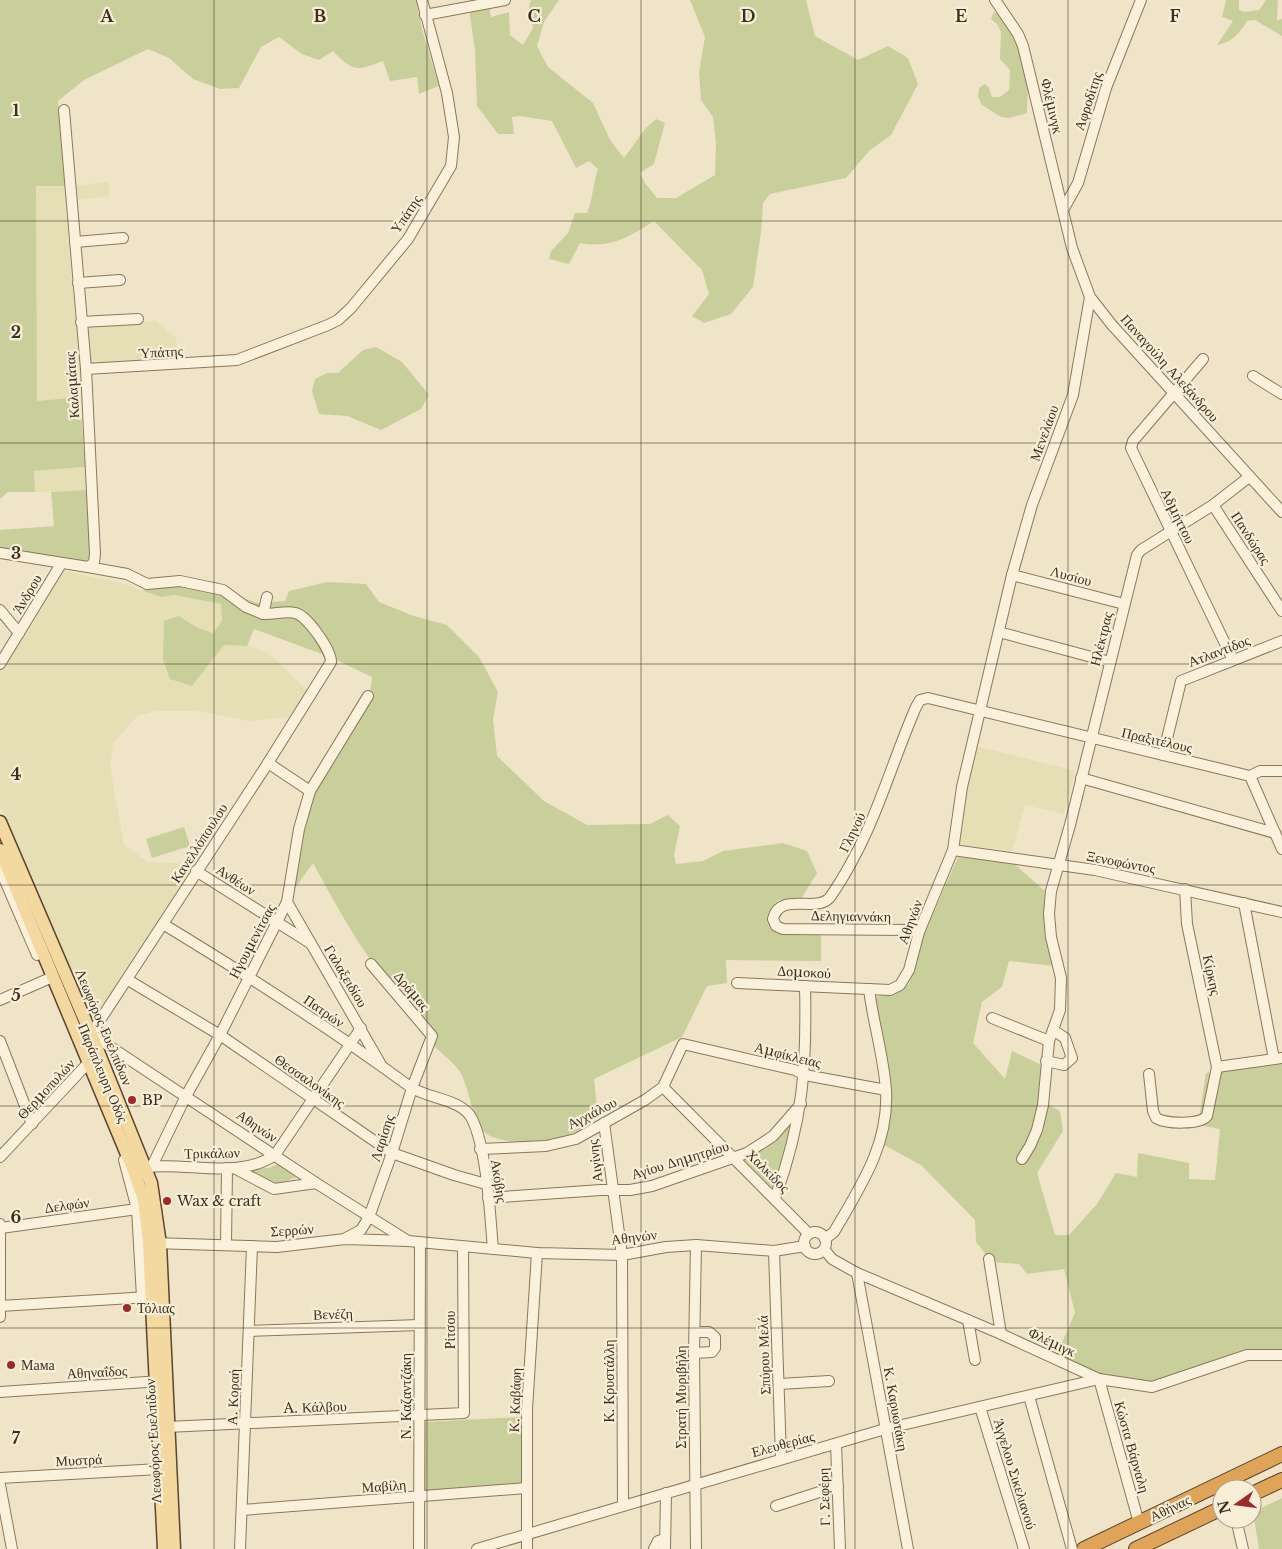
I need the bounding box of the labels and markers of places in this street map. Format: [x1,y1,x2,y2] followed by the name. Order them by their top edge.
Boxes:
[142,1091,163,1109] place label: BP
[126,1094,138,1106] marker: BP
[176,1192,262,1210] place label: Wax & craft
[161,1195,173,1207] marker: Wax & craft
[137,1299,175,1317] place label: Τόλιας
[121,1302,133,1314] marker: Τόλιας
[21,1356,55,1374] place label: Мама
[5,1359,17,1371] marker: Мама

